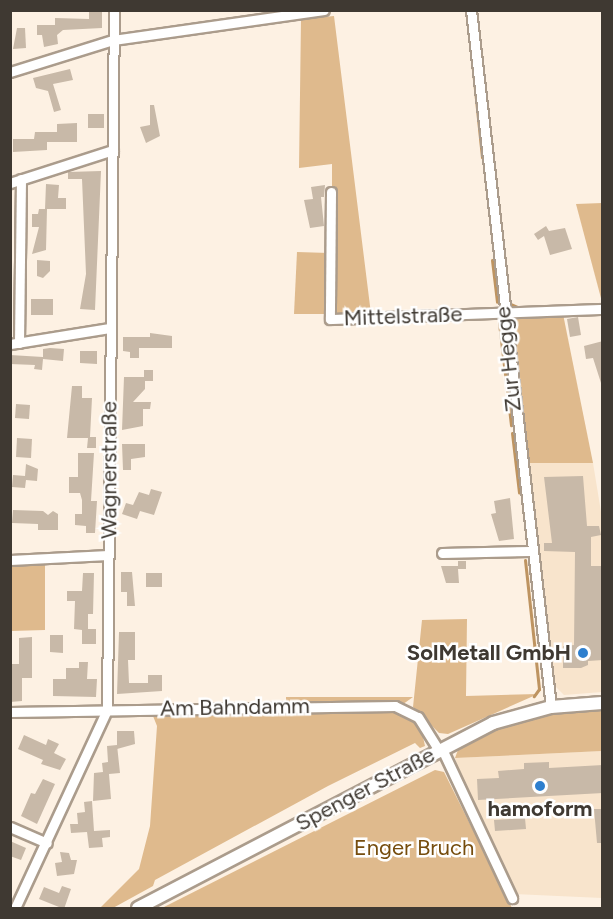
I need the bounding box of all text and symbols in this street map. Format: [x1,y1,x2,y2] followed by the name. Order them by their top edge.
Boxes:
[343,301,463,331] street label: Mittelstraße
[489,305,527,413] street label: Zur Hegge
[96,401,122,539] street label: Wagnerstraße
[407,640,571,666] place label: SolMetall GmbH
[576,646,590,660] marker: SolMetall GmbH
[160,692,310,722] street label: Am Bahndamm
[291,741,439,837] street label: Spenger Straße
[533,779,547,793] marker: hamoform
[488,796,592,822] place label: hamoform
[354,835,474,861] park label: Enger Bruch

